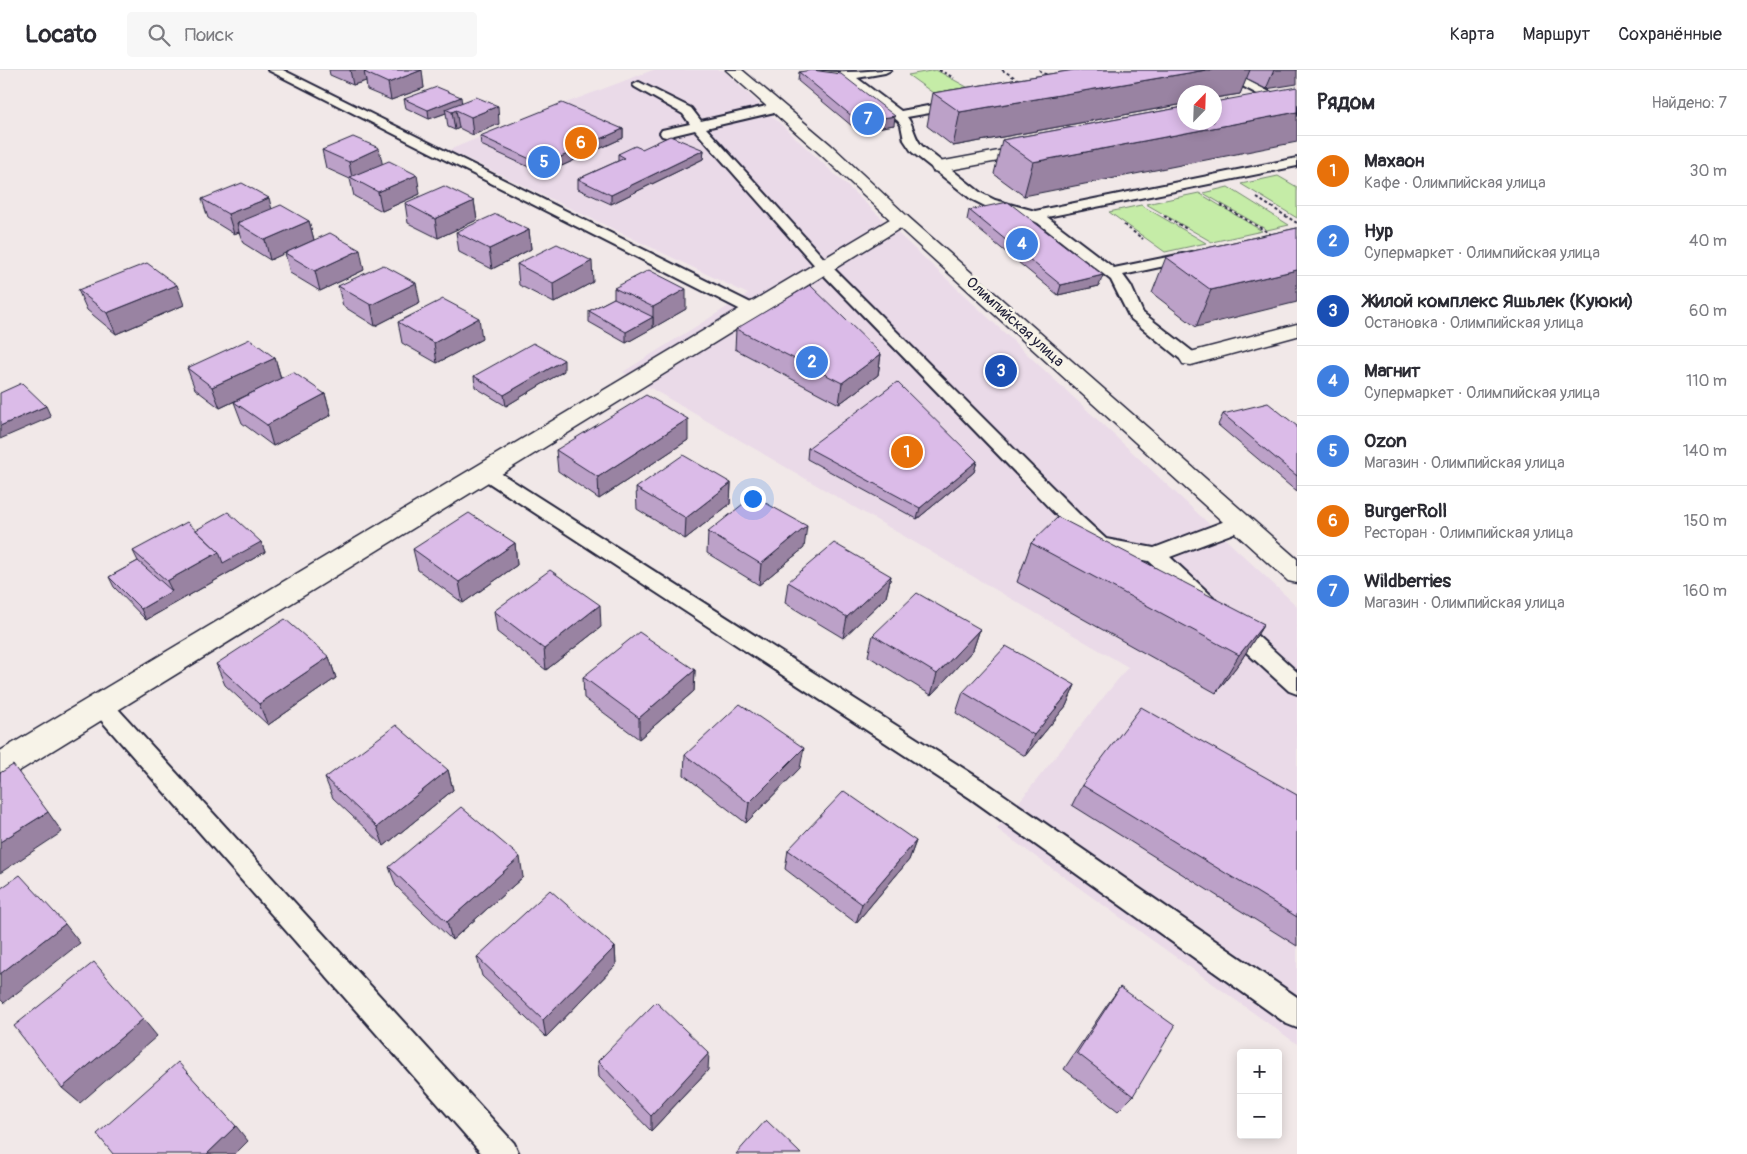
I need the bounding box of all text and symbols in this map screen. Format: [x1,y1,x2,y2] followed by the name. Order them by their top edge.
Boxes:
[127,12,477,57] search box
[25,20,97,49] text: Locato
[145,21,173,49] icon: search
[185,23,234,47] text: Поиск
[1450,23,1494,46] text: Карта
[1522,23,1590,46] text: Маршрут
[1618,23,1722,46] text: Сохранённые
[1177,85,1222,130] north arrow
[1317,89,1375,116] text: Рядом
[1651,93,1727,113] text: Найдено: 7
[852,100,884,138] pin: 7
[565,124,597,162] pin: 6
[528,143,560,181] pin: 5
[1364,149,1425,173] text: Махаон
[1330,161,1336,181] text: 1
[1689,161,1727,181] text: 30 m
[1364,173,1546,193] text: Кафе · Олимпийская улица
[1364,219,1393,243] text: Нур
[1006,225,1038,263] pin: 4
[1329,231,1337,251] text: 2
[1689,231,1727,251] text: 40 m
[1364,243,1600,263] text: Супермаркет · Олимпийская улица
[962,273,1068,371] street label: Олимпийская улица
[1364,289,1634,313] text: Жилой комплекс Яшьлек (Куюки)
[1329,301,1337,321] text: 3
[1689,301,1727,321] text: 60 m
[1364,313,1584,333] text: Остановка · Олимпийская улица
[796,343,828,381] pin: 2
[985,352,1017,390] pin: 3
[1364,359,1420,383] text: Магнит
[1328,371,1338,391] text: 4
[1686,371,1727,391] text: 110 m
[1364,383,1600,403] text: Супермаркет · Олимпийская улица
[1364,429,1407,453] text: Ozon
[891,433,923,471] pin: 1
[1329,441,1337,461] text: 5
[1683,441,1727,461] text: 140 m
[1364,453,1565,473] text: Магазин · Олимпийская улица
[740,486,766,512] your location
[1364,499,1447,523] text: BurgerRoll
[1328,511,1338,531] text: 6
[1683,511,1727,531] text: 150 m
[1364,523,1573,543] text: Ресторан · Олимпийская улица
[1364,569,1451,593] text: Wildberries
[1329,581,1337,601] text: 7
[1683,581,1727,601] text: 160 m
[1364,593,1565,613] text: Магазин · Олимпийская улица
[1237,1049,1282,1139] map controls
[1237,1049,1282,1094] button: +
[1237,1094,1282,1139] button: −

